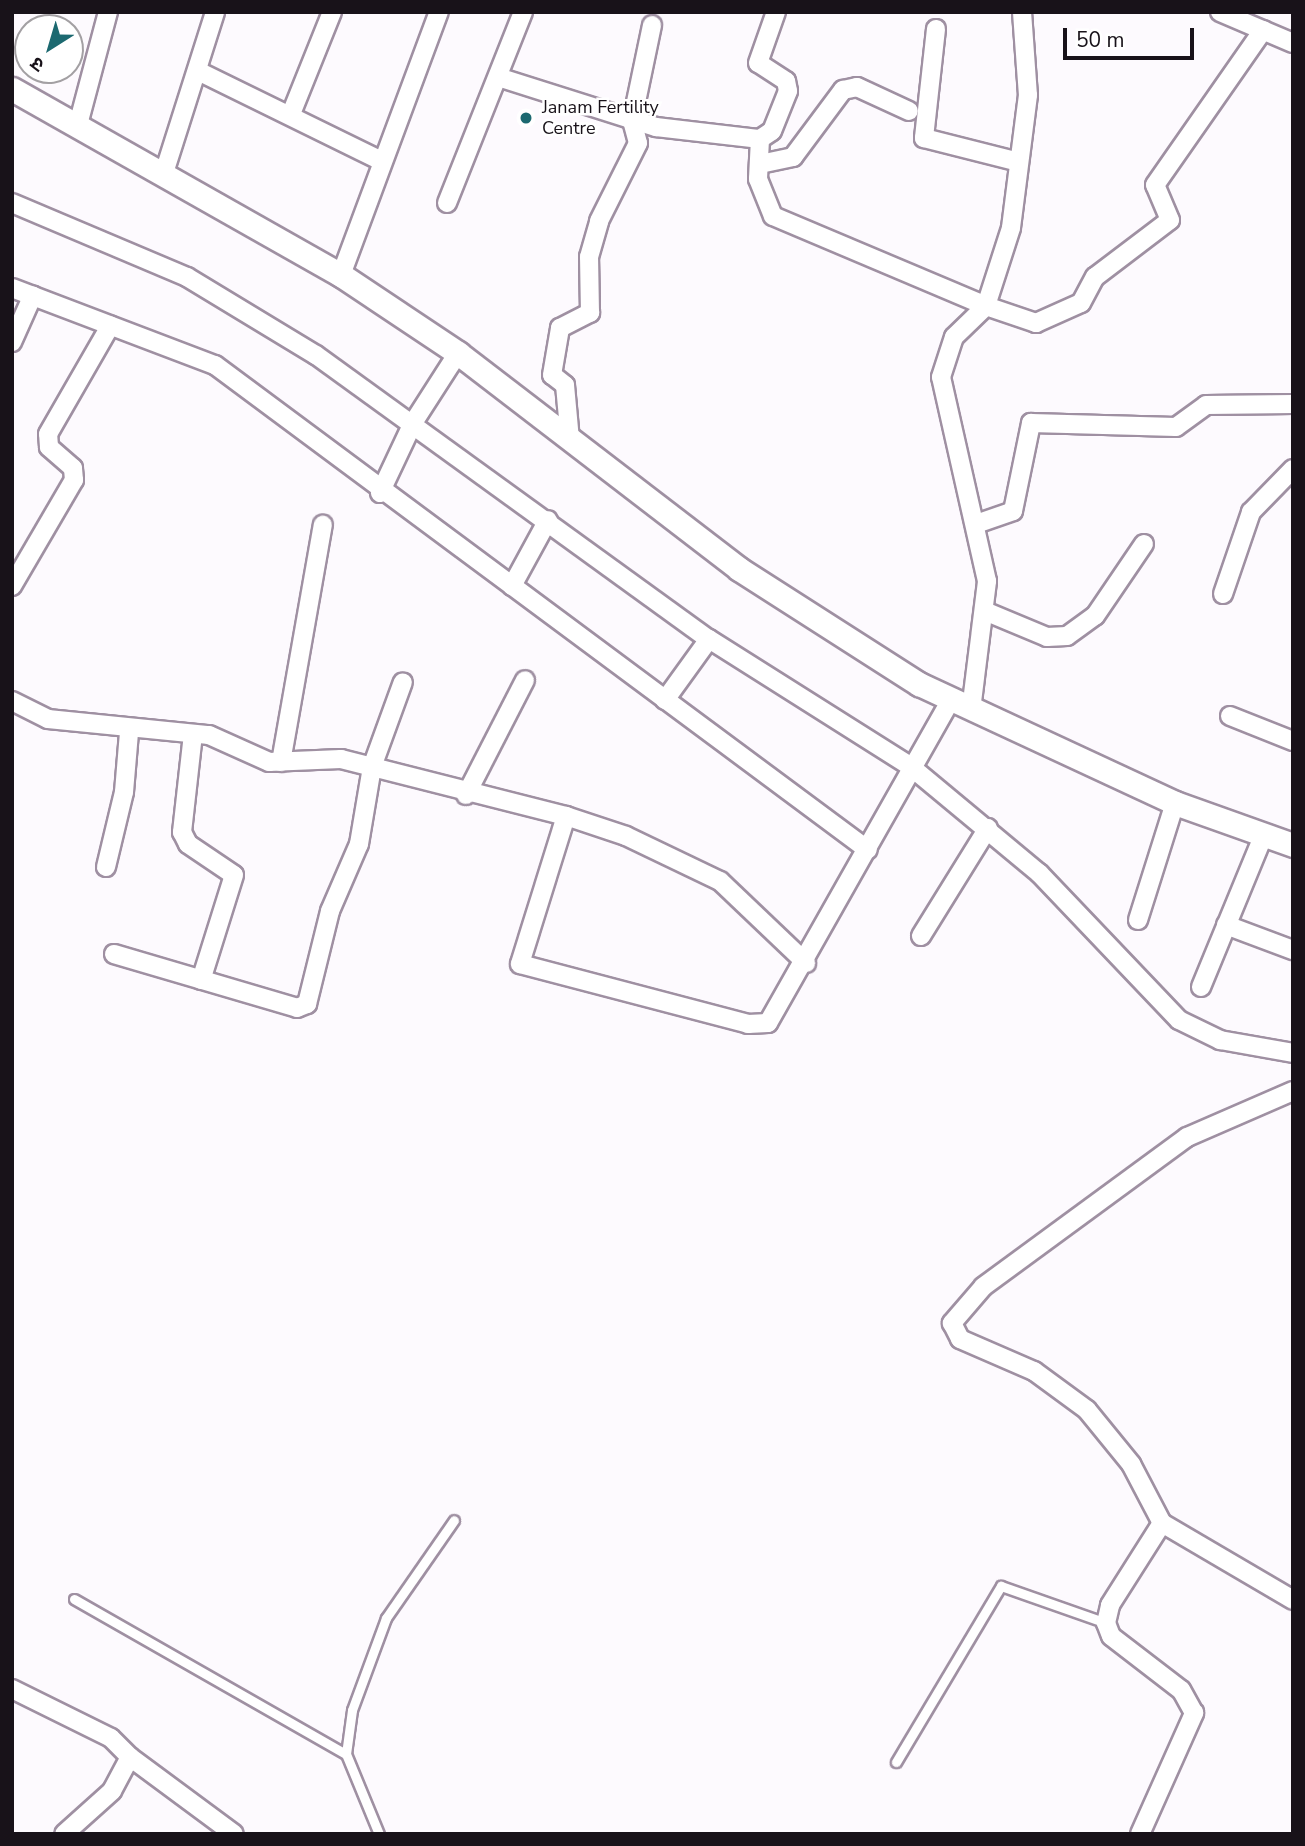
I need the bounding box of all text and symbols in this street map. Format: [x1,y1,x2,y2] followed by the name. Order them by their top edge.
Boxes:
[14,14,84,84] north arrow
[1067,14,1198,58] scale bar
[1076,26,1125,54] text: 50 m
[25,50,50,78] text: उ
[542,97,659,140] place label: Janam Fertility Centre
[516,108,536,128] marker: Janam Fertility Centre

